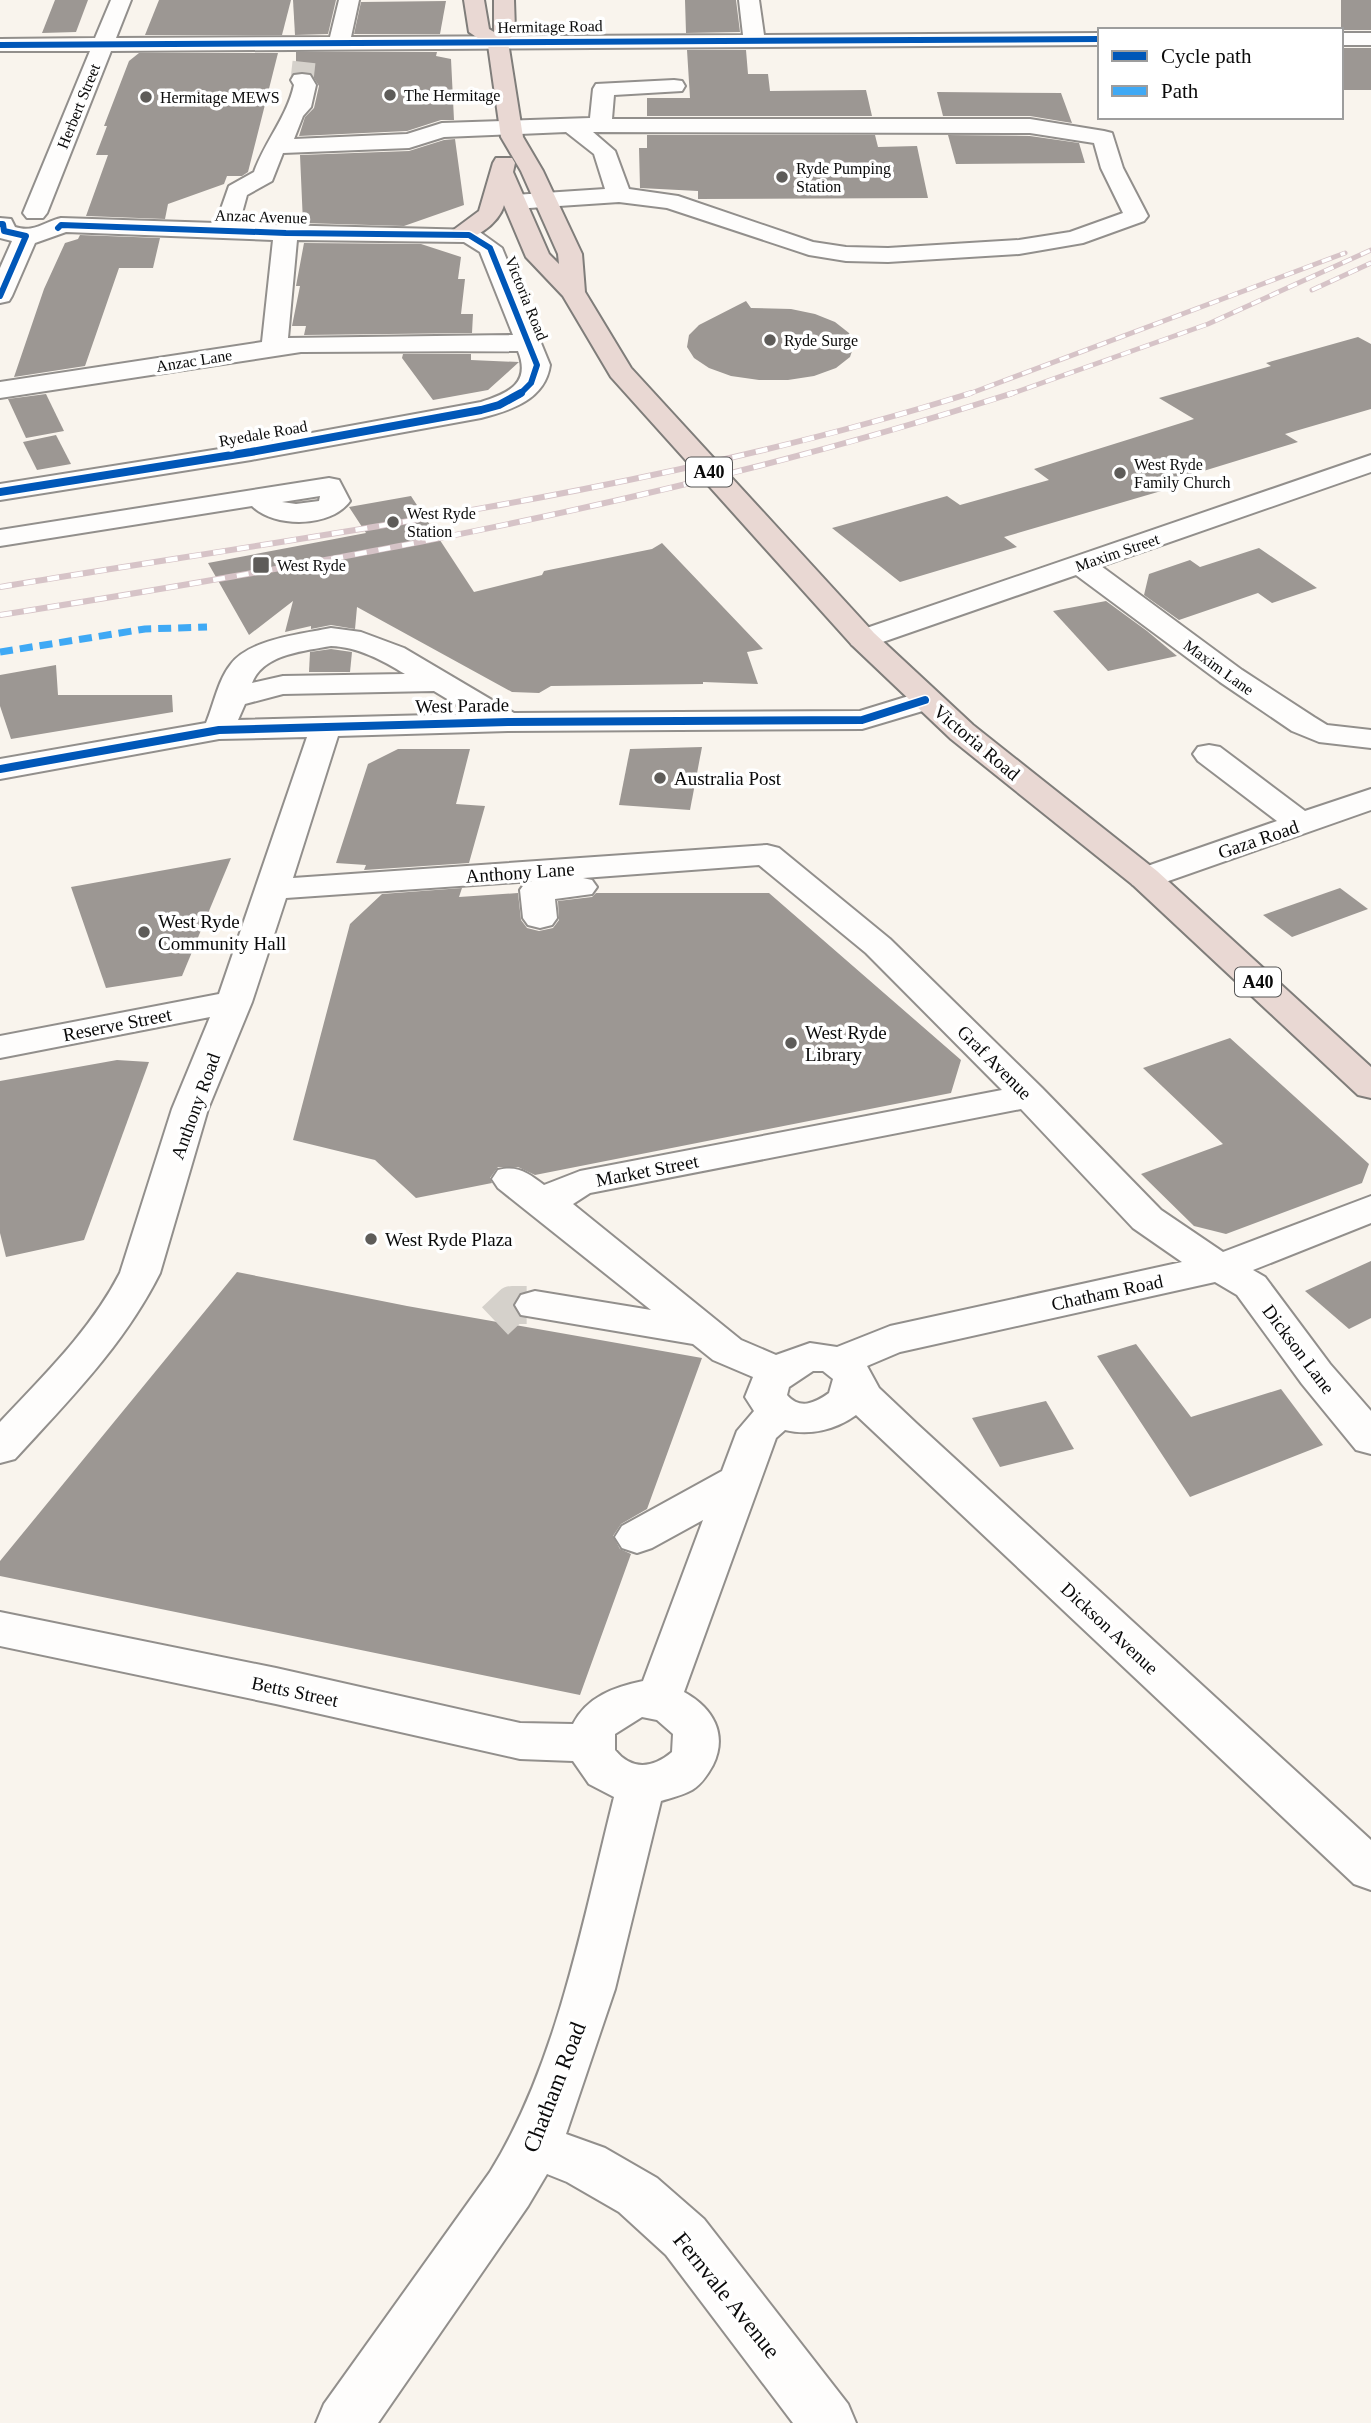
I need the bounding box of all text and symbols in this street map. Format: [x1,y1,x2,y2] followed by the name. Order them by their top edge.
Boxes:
[497,17,603,37] street label: Hermitage Road
[1098,28,1343,119] legend
[1161,44,1252,68] text: Cycle path
[54,61,103,151] street label: Herbert Street
[1161,79,1199,103] text: Path
[382,87,398,103] marker: The Hermitage
[404,87,500,105] place label: The Hermitage
[138,89,154,105] marker: Hermitage MEWS
[160,89,280,107] place label: Hermitage MEWS
[796,160,891,195] place label: Ryde Pumping Station
[774,169,790,185] marker: Ryde Pumping Station
[214,206,308,227] street label: Anzac Avenue
[502,254,551,343] street label: Victoria Road
[762,332,778,348] marker: Ryde Surge
[784,332,858,350] place label: Ryde Surge
[155,346,233,375] street label: Anzac Lane
[218,417,309,451] street label: Ryedale Road
[1134,456,1230,492] place label: West Ryde Family Church
[686,458,732,486] road number: A40
[1112,465,1128,481] marker: West Ryde Family Church
[407,505,476,540] place label: West Ryde Station
[385,514,401,530] marker: West Ryde Station
[1073,530,1162,575] street label: Maxim Street
[251,555,271,575] marker: West Ryde
[277,557,346,575] place label: West Ryde
[1180,636,1257,698] street label: Maxim Lane
[415,694,509,717] street label: West Parade
[929,700,1024,785] street label: Victoria Road
[674,768,782,789] place label: Australia Post
[652,770,668,786] marker: Australia Post
[1215,816,1302,863] street label: Gaza Road
[465,858,575,887] street label: Anthony Lane
[158,911,286,954] place label: West Ryde Community Hall
[136,924,152,940] marker: West Ryde Community Hall
[1235,967,1281,996] road number: A40
[61,1004,174,1045] street label: Reserve Street
[953,1021,1036,1104] street label: Graf Avenue
[805,1022,887,1065] place label: West Ryde Library
[783,1035,799,1051] marker: West Ryde Library
[167,1050,225,1162] street label: Anthony Road
[594,1150,701,1191] street label: Market Street
[385,1229,513,1250] place label: West Ryde Plaza
[363,1231,379,1247] marker: West Ryde Plaza
[1049,1270,1165,1315] street label: Chatham Road
[1258,1301,1339,1398] street label: Dickson Lane
[1057,1578,1162,1679] street label: Dickson Avenue
[250,1672,341,1711] street label: Betts Street
[518,2018,591,2156] street label: Chatham Road
[668,2227,785,2363] street label: Fernvale Avenue

